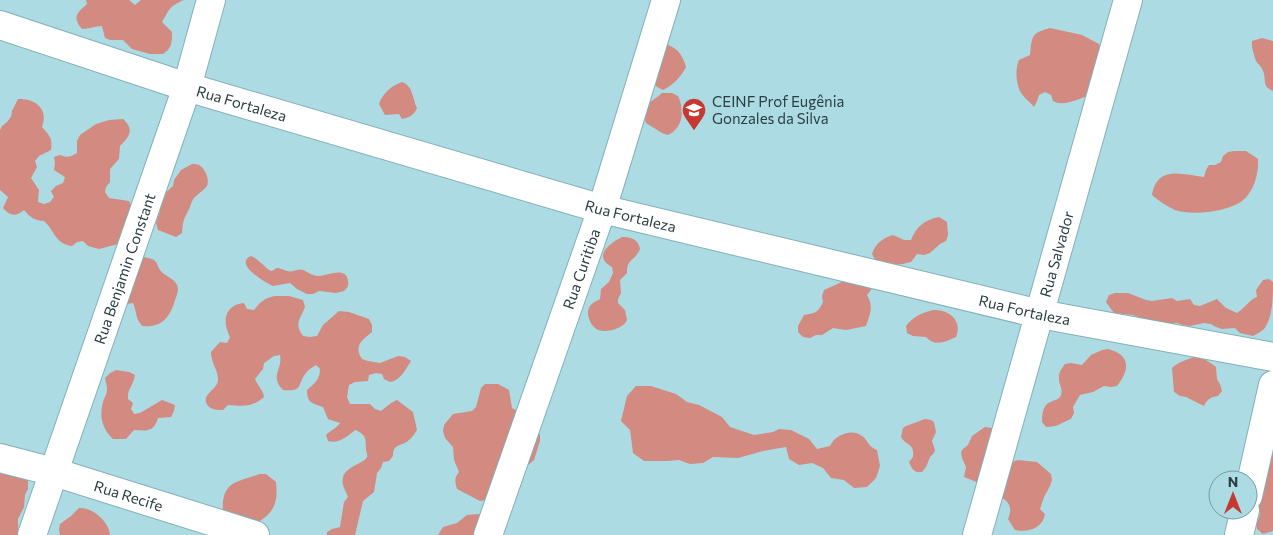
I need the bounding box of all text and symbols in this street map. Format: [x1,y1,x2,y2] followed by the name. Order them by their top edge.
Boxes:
[194,81,289,125] street label: Rua Fortaleza
[712,92,844,127] place label: CEINF Prof Eugênia Gonzales da Silva
[681,97,707,131] school or university icon: CEINF Prof Eugênia Gonzales da Silva
[90,190,159,347] street label: Rua Benjamin Constant
[583,195,678,236] street label: Rua Fortaleza
[1036,209,1077,299] street label: Rua Salvador
[559,226,604,312] street label: Rua Curitiba
[977,291,1072,328] street label: Rua Fortaleza
[1208,470,1258,520] north arrow
[1228,473,1238,490] text: N
[92,476,165,515] street label: Rua Recife

